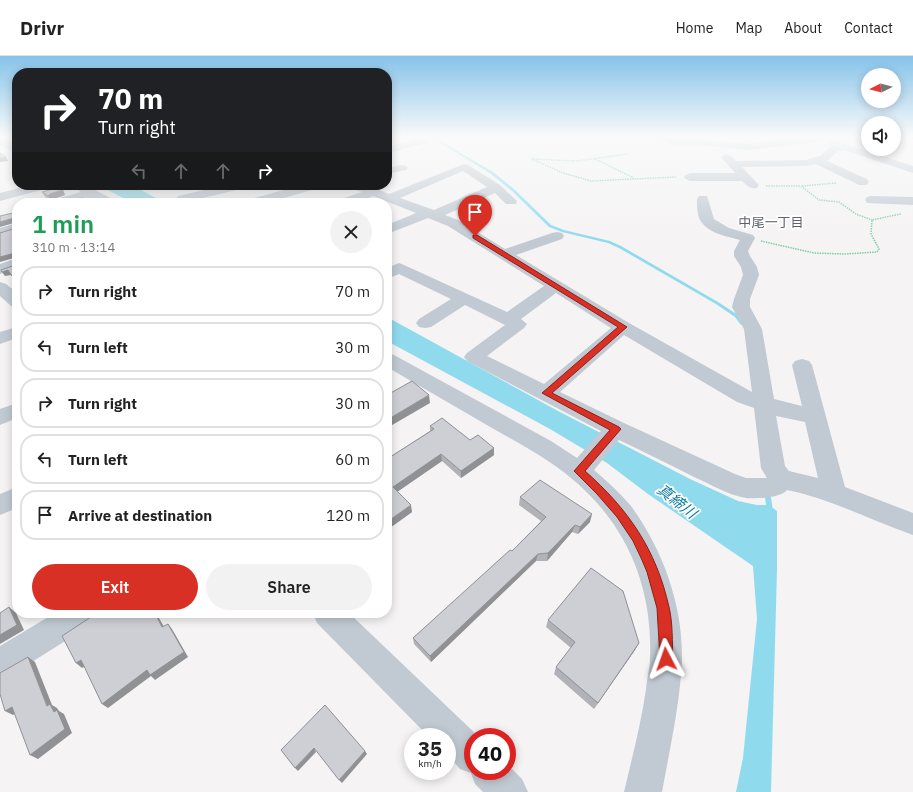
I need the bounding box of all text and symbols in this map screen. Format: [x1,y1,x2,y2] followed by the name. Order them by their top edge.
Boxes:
[20,16,64,40] text: Drivr
[676,19,713,37] text: Home
[735,19,762,37] text: Map
[784,19,822,37] text: About
[844,19,893,37] text: Contact
[861,68,901,108] north arrow
[861,68,901,156] map controls
[98,80,163,117] text: 70 m
[32,84,84,136] icon: right
[98,116,176,139] text: Turn right
[861,116,901,156] button: sound
[128,160,150,182] icon: left
[170,160,192,182] icon: ahead
[212,160,234,182] icon: ahead
[254,160,276,182] icon: right
[458,195,492,236] pin
[464,201,486,223] icon: arrive
[32,208,94,240] text: 1 min
[330,211,372,253] button: close
[738,214,804,231] district label: 中尾一丁目
[32,239,115,256] text: 310 m · 13:14
[34,280,56,302] icon: right
[68,282,137,301] text: Turn right
[335,282,370,301] text: 70 m
[34,336,56,358] icon: left
[68,338,128,357] text: Turn left
[335,338,370,357] text: 30 m
[34,392,56,414] icon: right
[68,394,137,413] text: Turn right
[335,394,370,413] text: 30 m
[34,448,56,470] icon: left
[68,450,128,469] text: Turn left
[335,450,370,469] text: 60 m
[653,480,702,524] water label: 真締川
[34,504,56,526] icon: arrive
[68,506,212,525] text: Arrive at destination
[326,506,370,525] text: 120 m
[32,564,198,610] button: Exit
[206,564,372,610] button: Share
[645,638,687,680] position arrow
[464,728,516,780] speed limit sign: 40
[418,735,442,762] text: 35
[418,757,442,770] text: km/h

